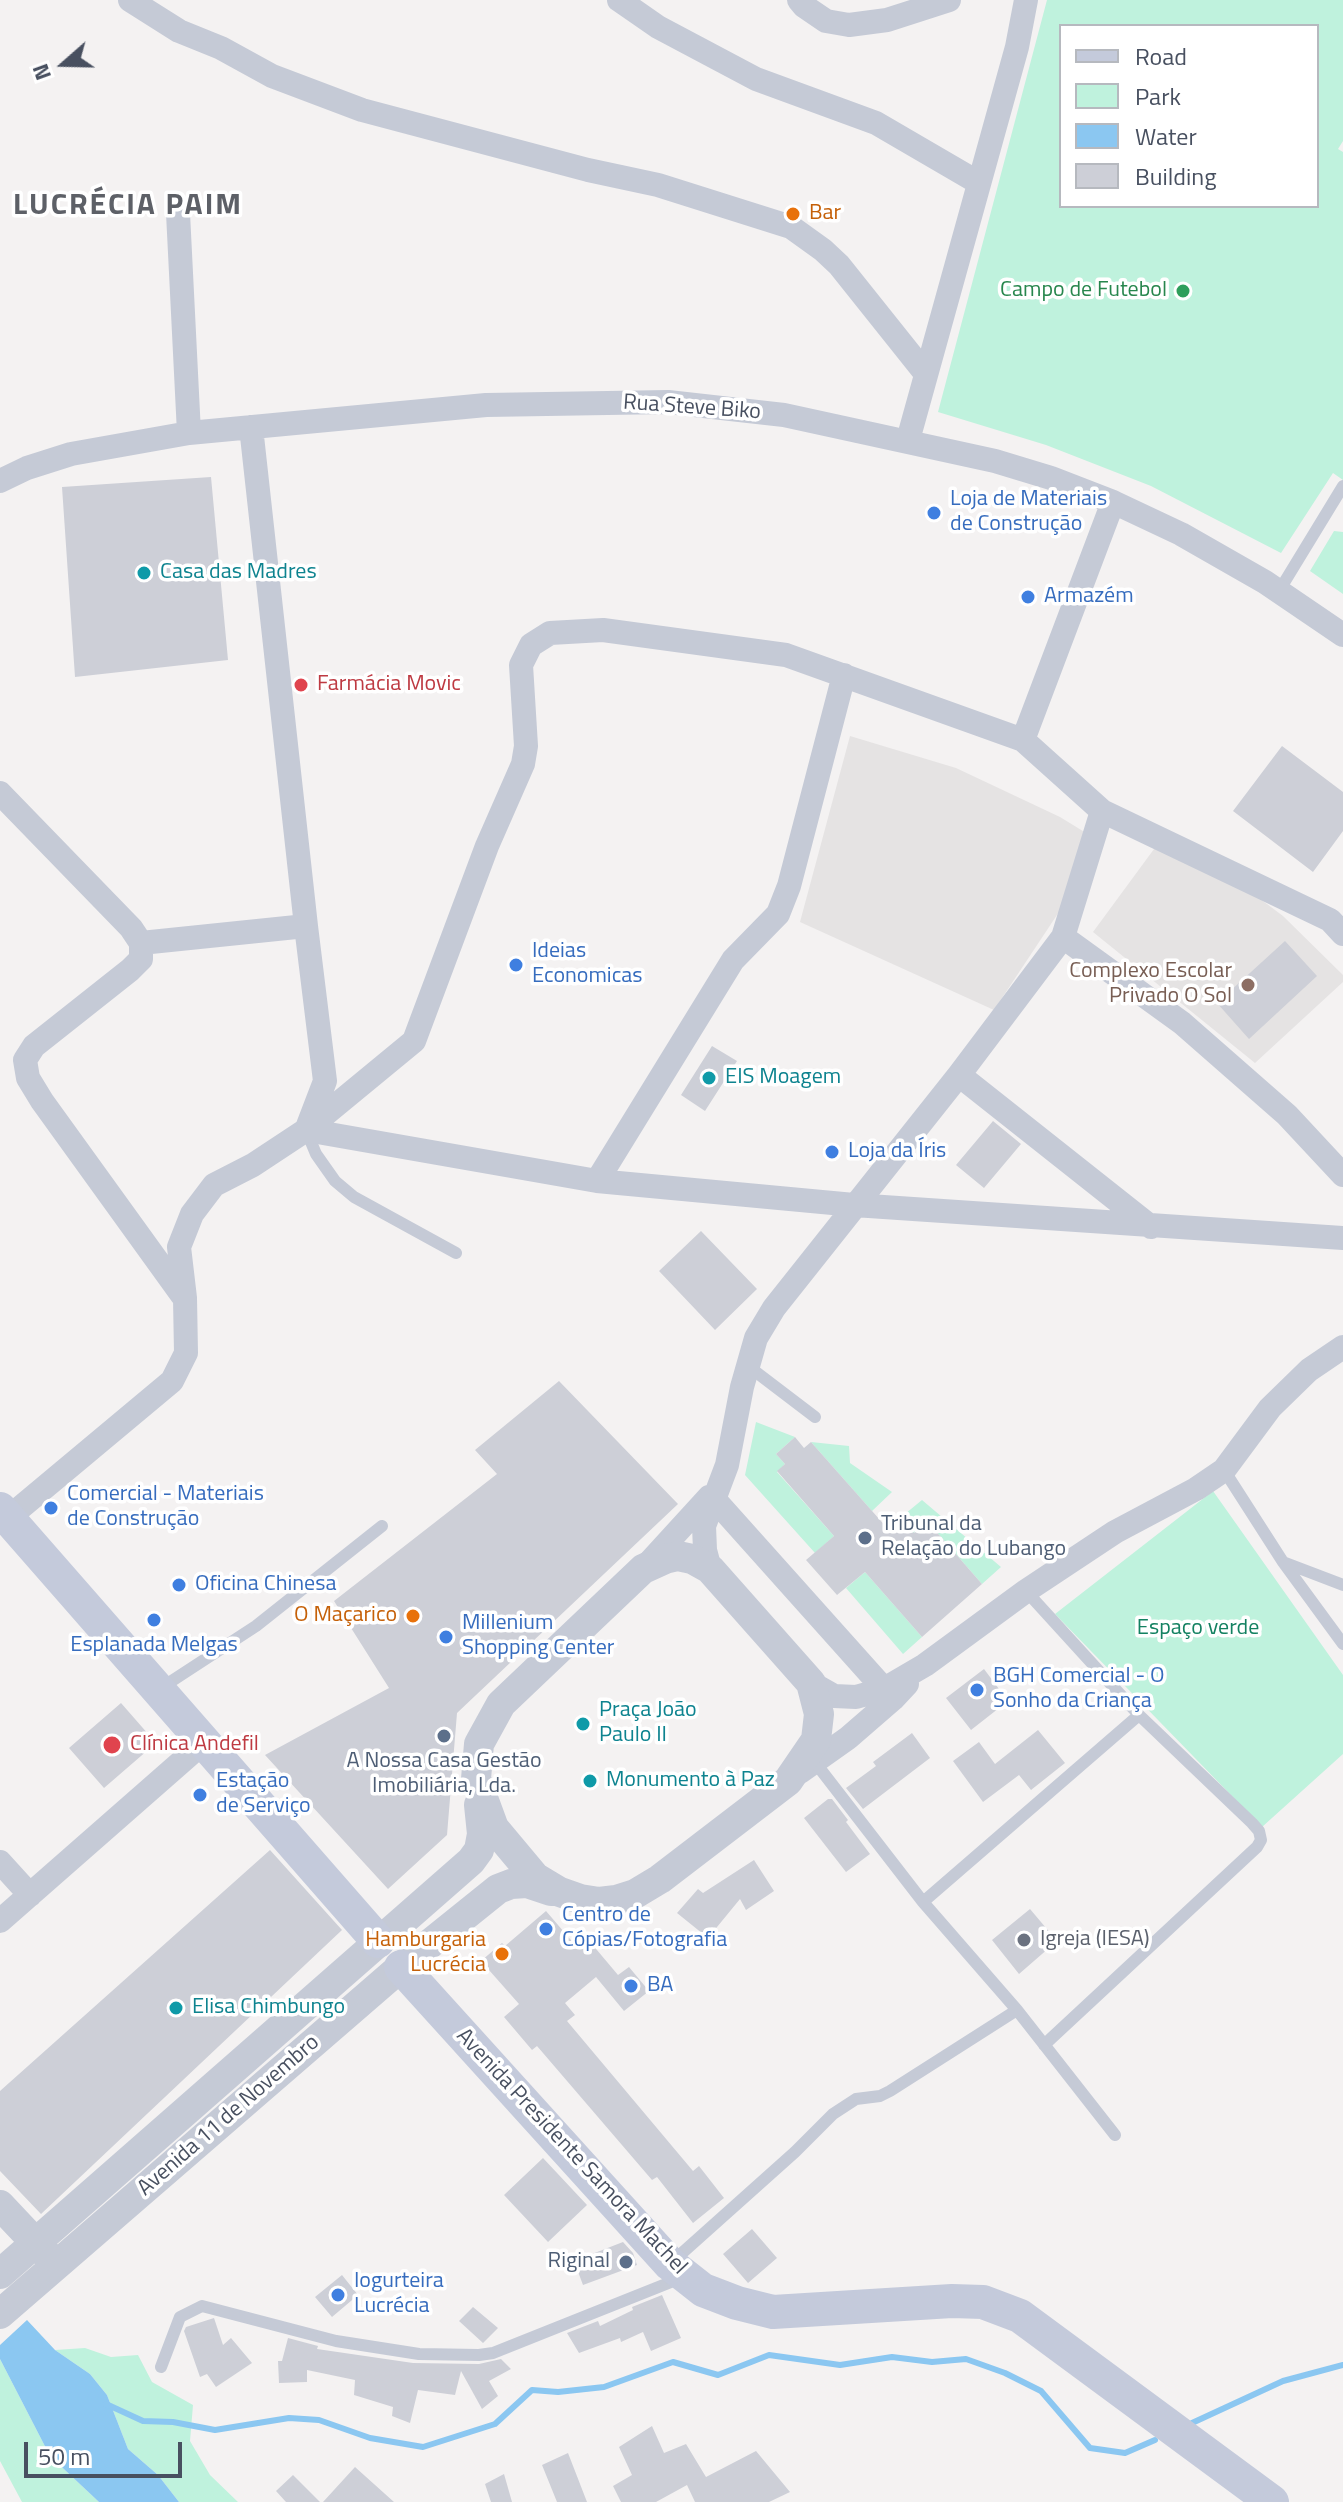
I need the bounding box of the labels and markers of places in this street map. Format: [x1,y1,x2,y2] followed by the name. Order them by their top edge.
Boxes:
[809,201,841,227] place label: Bar
[784,205,802,223] marker: Bar
[1000,278,1167,304] place label: Campo de Futebol
[1174,282,1192,300] marker: Campo de Futebol
[950,487,1107,538] place label: Loja de Materiais de Construção
[925,504,943,522] marker: Loja de Materiais de Construção
[160,560,317,586] place label: Casa das Madres
[135,564,153,582] marker: Casa das Madres
[1044,584,1134,610] place label: Armazém
[1019,588,1037,606] marker: Armazém
[317,672,461,698] place label: Farmácia Movic
[292,676,310,694] marker: Farmácia Movic
[532,939,643,990] place label: Ideias Economicas
[507,956,525,974] marker: Ideias Economicas
[1069,959,1232,1010] place label: Complexo Escolar Privado O Sol
[1239,976,1257,994] marker: Complexo Escolar Privado O Sol
[725,1065,841,1091] place label: EIS Moagem
[700,1069,718,1087] marker: EIS Moagem
[848,1139,946,1165] place label: Loja da Íris
[823,1143,841,1161] marker: Loja da Íris
[67,1482,264,1534] place label: Comercial - Materiais de Construção
[42,1499,60,1517] marker: Comercial - Materiais de Construção
[881,1512,1066,1564] place label: Tribunal da Relação do Lubango
[856,1529,874,1547] marker: Tribunal da Relação do Lubango
[195,1572,336,1598] place label: Oficina Chinesa
[170,1576,188,1594] marker: Oficina Chinesa
[294,1603,397,1629] place label: O Maçarico
[404,1607,422,1625] marker: O Maçarico
[145,1611,163,1629] marker: Esplanada Melgas
[462,1611,614,1662] place label: Millenium Shopping Center
[437,1628,455,1646] marker: Millenium Shopping Center
[70,1633,238,1659] place label: Esplanada Melgas
[993,1664,1164,1716] place label: BGH Comercial - O Sonho da Criança
[968,1681,986,1699] marker: BGH Comercial - O Sonho da Criança
[599,1698,697,1750] place label: Praça João Paulo II
[574,1715,592,1733] marker: Praça João Paulo II
[435,1727,453,1745] marker: A Nossa Casa Gestão Imobiliária, Lda.
[130,1732,259,1758] place label: Clínica Andefil
[101,1734,123,1756] marker: Clínica Andefil
[347,1749,541,1800] place label: A Nossa Casa Gestão Imobiliária, Lda.
[606,1768,775,1794] place label: Monumento à Paz
[216,1769,311,1820] place label: Estação de Serviço
[581,1772,599,1790] marker: Monumento à Paz
[191,1786,209,1804] marker: Estação de Serviço
[562,1903,727,1954] place label: Centro de Cópias/Fotografia
[537,1920,555,1938] marker: Centro de Cópias/Fotografia
[1040,1927,1150,1953] place label: Igreja (IESA)
[365,1928,486,1980] place label: Hamburgaria Lucrécia
[1015,1931,1033,1949] marker: Igreja (IESA)
[493,1945,511,1963] marker: Hamburgaria Lucrécia
[647,1973,673,1999] place label: BA
[622,1977,640,1995] marker: BA
[192,1995,345,2021] place label: Elisa Chimbungo
[167,1999,185,2017] marker: Elisa Chimbungo
[548,2249,610,2275] place label: Riginal
[617,2253,635,2271] marker: Riginal
[354,2269,444,2320] place label: Iogurteira Lucrécia
[329,2286,347,2304] marker: Iogurteira Lucrécia

